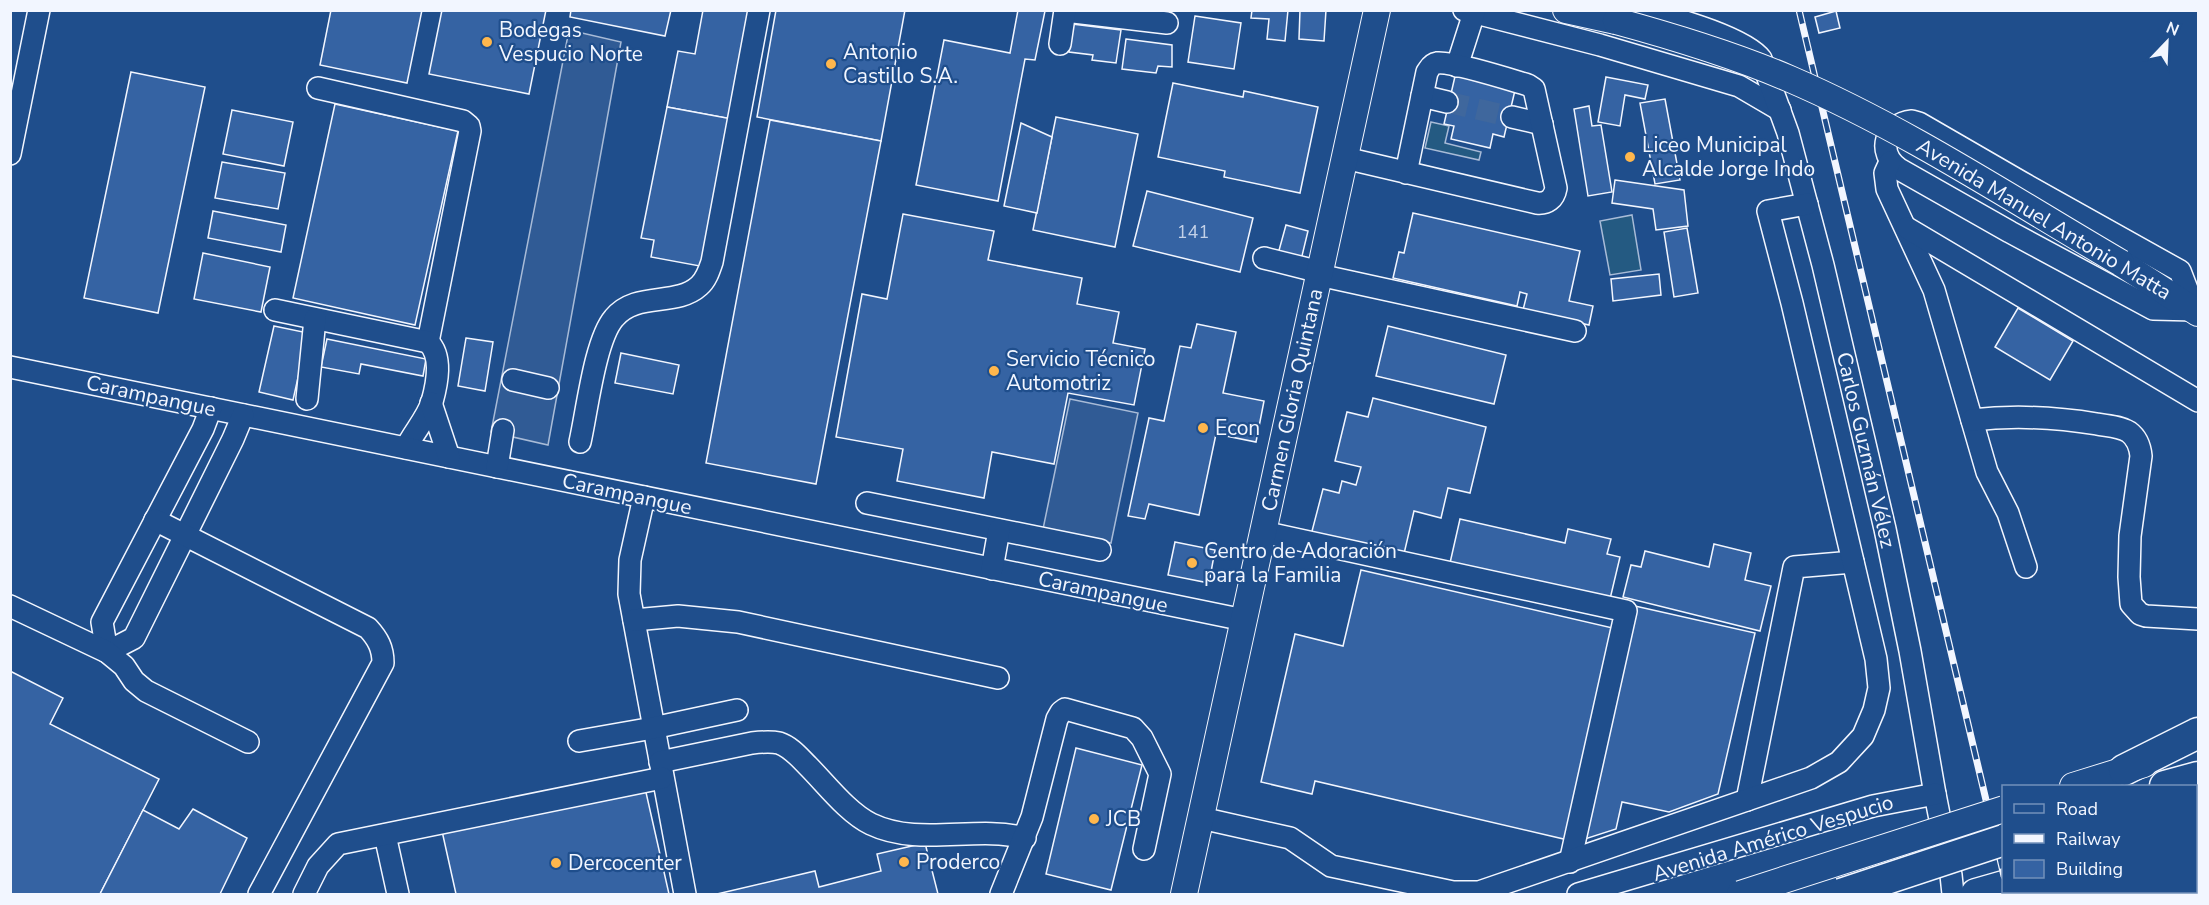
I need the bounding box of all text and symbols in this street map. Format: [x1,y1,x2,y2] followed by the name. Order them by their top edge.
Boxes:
[2137,12,2197,72] north arrow
[498,16,643,68] place label: Bodegas Vespucio Norte
[2163,17,2182,42] text: N
[480,35,494,49] marker: Bodegas Vespucio Norte
[843,38,958,90] place label: Antonio Castillo S.A.
[824,57,838,71] marker: Antonio Castillo S.A.
[1642,131,1815,183] place label: Liceo Municipal Alcalde Jorge Indo
[1911,132,2177,306] street label: Avenida Manuel Antonio Matta
[1623,150,1637,164] marker: Liceo Municipal Alcalde Jorge Indo
[1177,220,1209,244] house number: 141
[1255,286,1329,514] street label: Carmen Gloria Quintana
[1006,345,1156,397] place label: Servicio Técnico Automotriz
[1830,349,1902,551] street label: Carlos Guzmán Vélez
[987,364,1001,378] marker: Servicio Técnico Automotriz
[84,369,218,423] street label: Carampangue
[1215,414,1260,442] place label: Econ
[1196,421,1210,435] marker: Econ
[560,467,694,521] street label: Carampangue
[1204,537,1397,589] place label: Centro de Adoración para la Familia
[1185,556,1199,570] marker: Centro de Adoración para la Familia
[1036,565,1170,619] street label: Carampangue
[2002,785,2197,893] legend
[1649,788,1897,888] street label: Avenida Américo Vespucio
[2056,797,2098,821] text: Road
[1105,805,1141,833] place label: JCB
[1087,812,1101,826] marker: JCB
[2056,827,2121,851] text: Railway
[916,848,1000,876] place label: Proderco
[568,849,682,877] place label: Dercocenter
[897,855,911,869] marker: Proderco
[549,856,563,870] marker: Dercocenter
[2056,857,2123,881] text: Building

